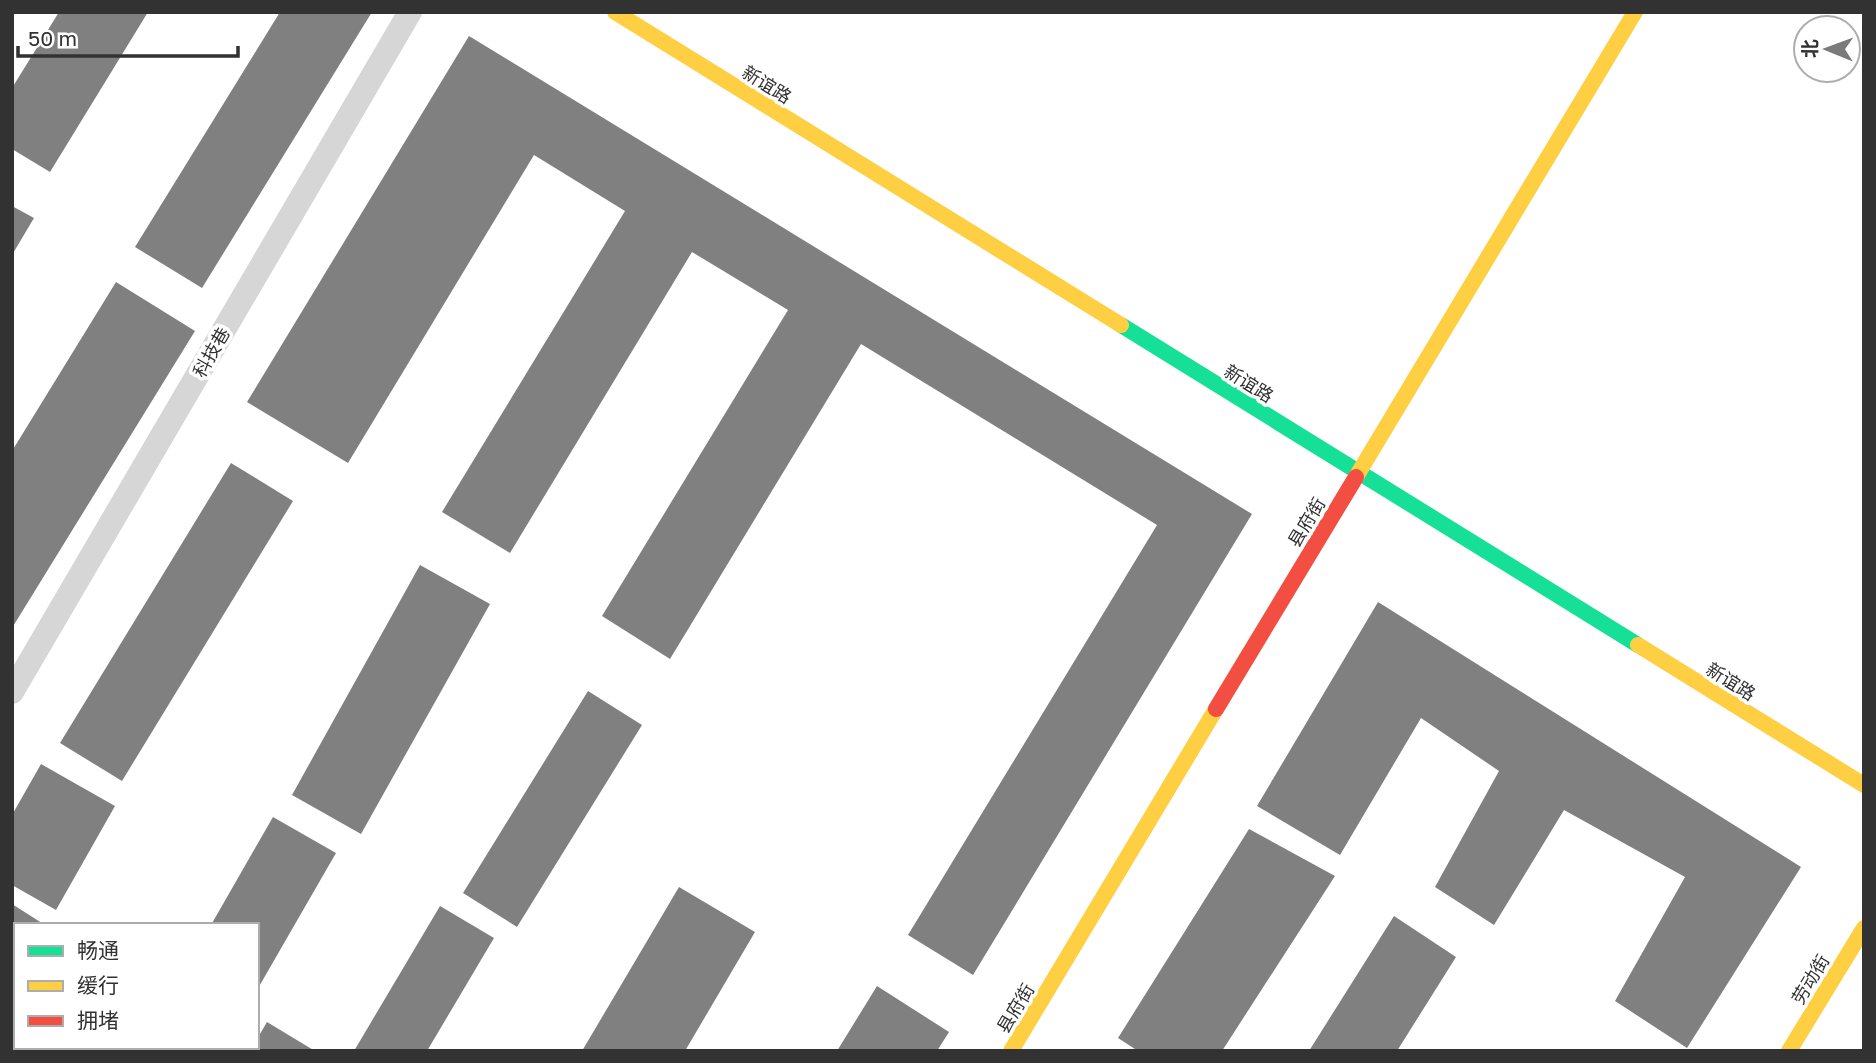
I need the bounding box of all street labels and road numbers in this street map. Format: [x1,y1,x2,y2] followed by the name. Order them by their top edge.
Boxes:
[738,60,796,108] street label: 新谊路
[188,323,234,381] street label: 科技巷
[1220,359,1278,407] street label: 新谊路
[1283,493,1329,551] street label: 县府街
[1702,657,1760,705] street label: 新谊路
[1787,950,1833,1008] street label: 劳动街
[992,979,1038,1037] street label: 县府街

